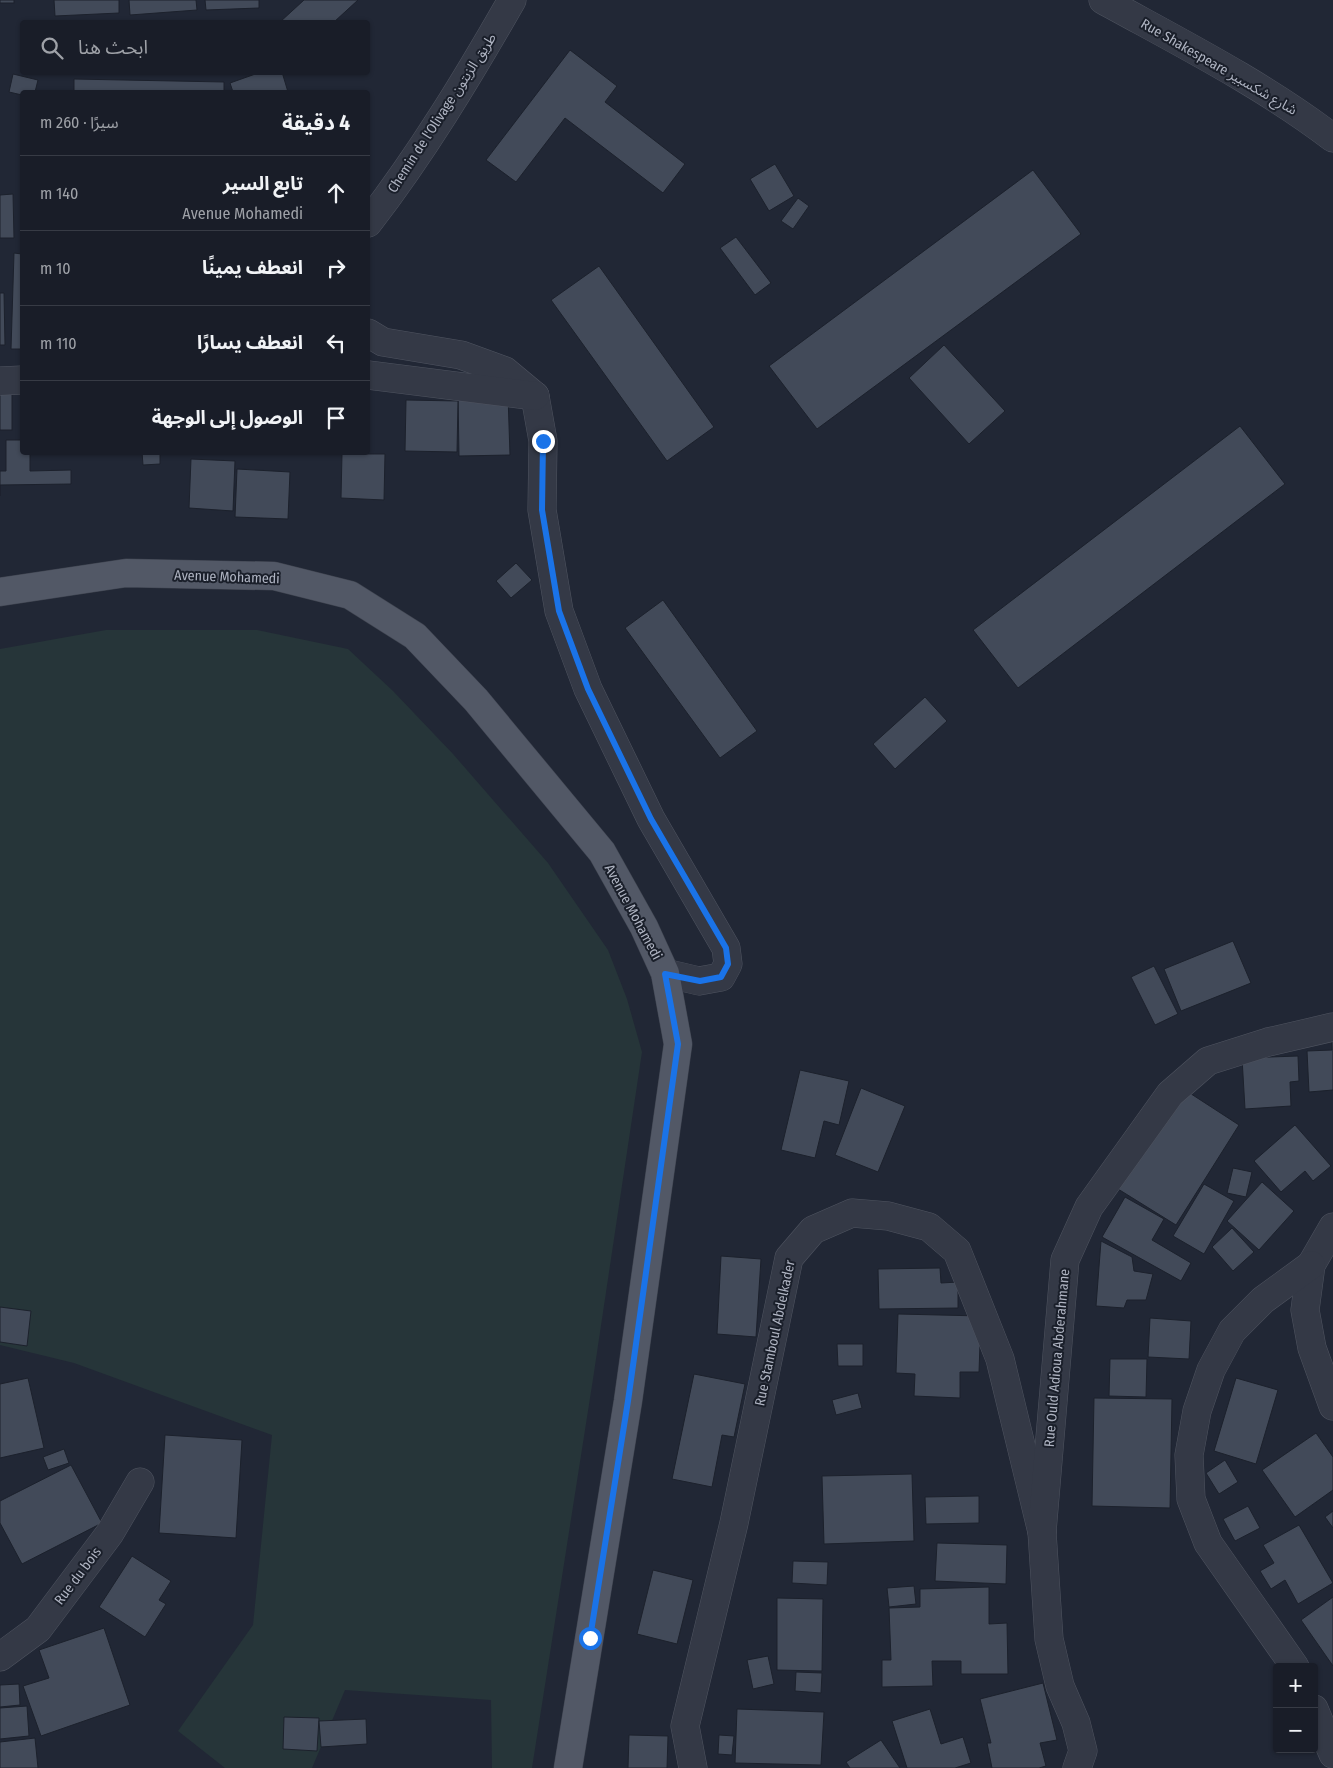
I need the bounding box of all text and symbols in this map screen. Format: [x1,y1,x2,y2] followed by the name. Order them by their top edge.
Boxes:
[1137,15,1300,120] street label: Rue Shakespeare شارع شكسبير
[20,20,370,75] search box
[384,30,501,196] street label: Chemin de l'Olivage طريق الزيتون
[38,34,66,62] icon: search
[78,36,148,59] text: ابحث هنا
[282,110,350,136] text: 4 دقيقة
[40,113,119,132] text: سيرًا · 260 m
[223,172,303,195] text: تابع السير
[322,179,350,207] icon: ahead
[40,184,78,203] text: 140 m
[182,204,303,223] text: Avenue Mohamedi
[322,254,350,282] icon: right
[202,256,303,279] text: انعطف يمينًا
[40,259,71,278] text: 10 m
[322,329,350,357] icon: left
[197,331,303,354] text: انعطف يسارًا
[40,334,77,353] text: 110 m
[322,404,350,432] icon: arrive
[152,406,303,429] text: الوصول إلى الوجهة
[532,430,555,453] route end
[174,567,280,587] street label: Avenue Mohamedi
[601,861,665,963] street label: Avenue Mohamedi
[751,1258,799,1408] street label: Rue Stamboul Abdelkader
[1041,1268,1073,1448] street label: Rue Ould Adioua Abderahmane
[51,1544,105,1608] street label: Rue du bois
[579,1627,602,1650] route start
[1273,1663,1318,1753] map controls
[1273,1663,1318,1708] button: +
[1273,1708,1318,1753] button: −

